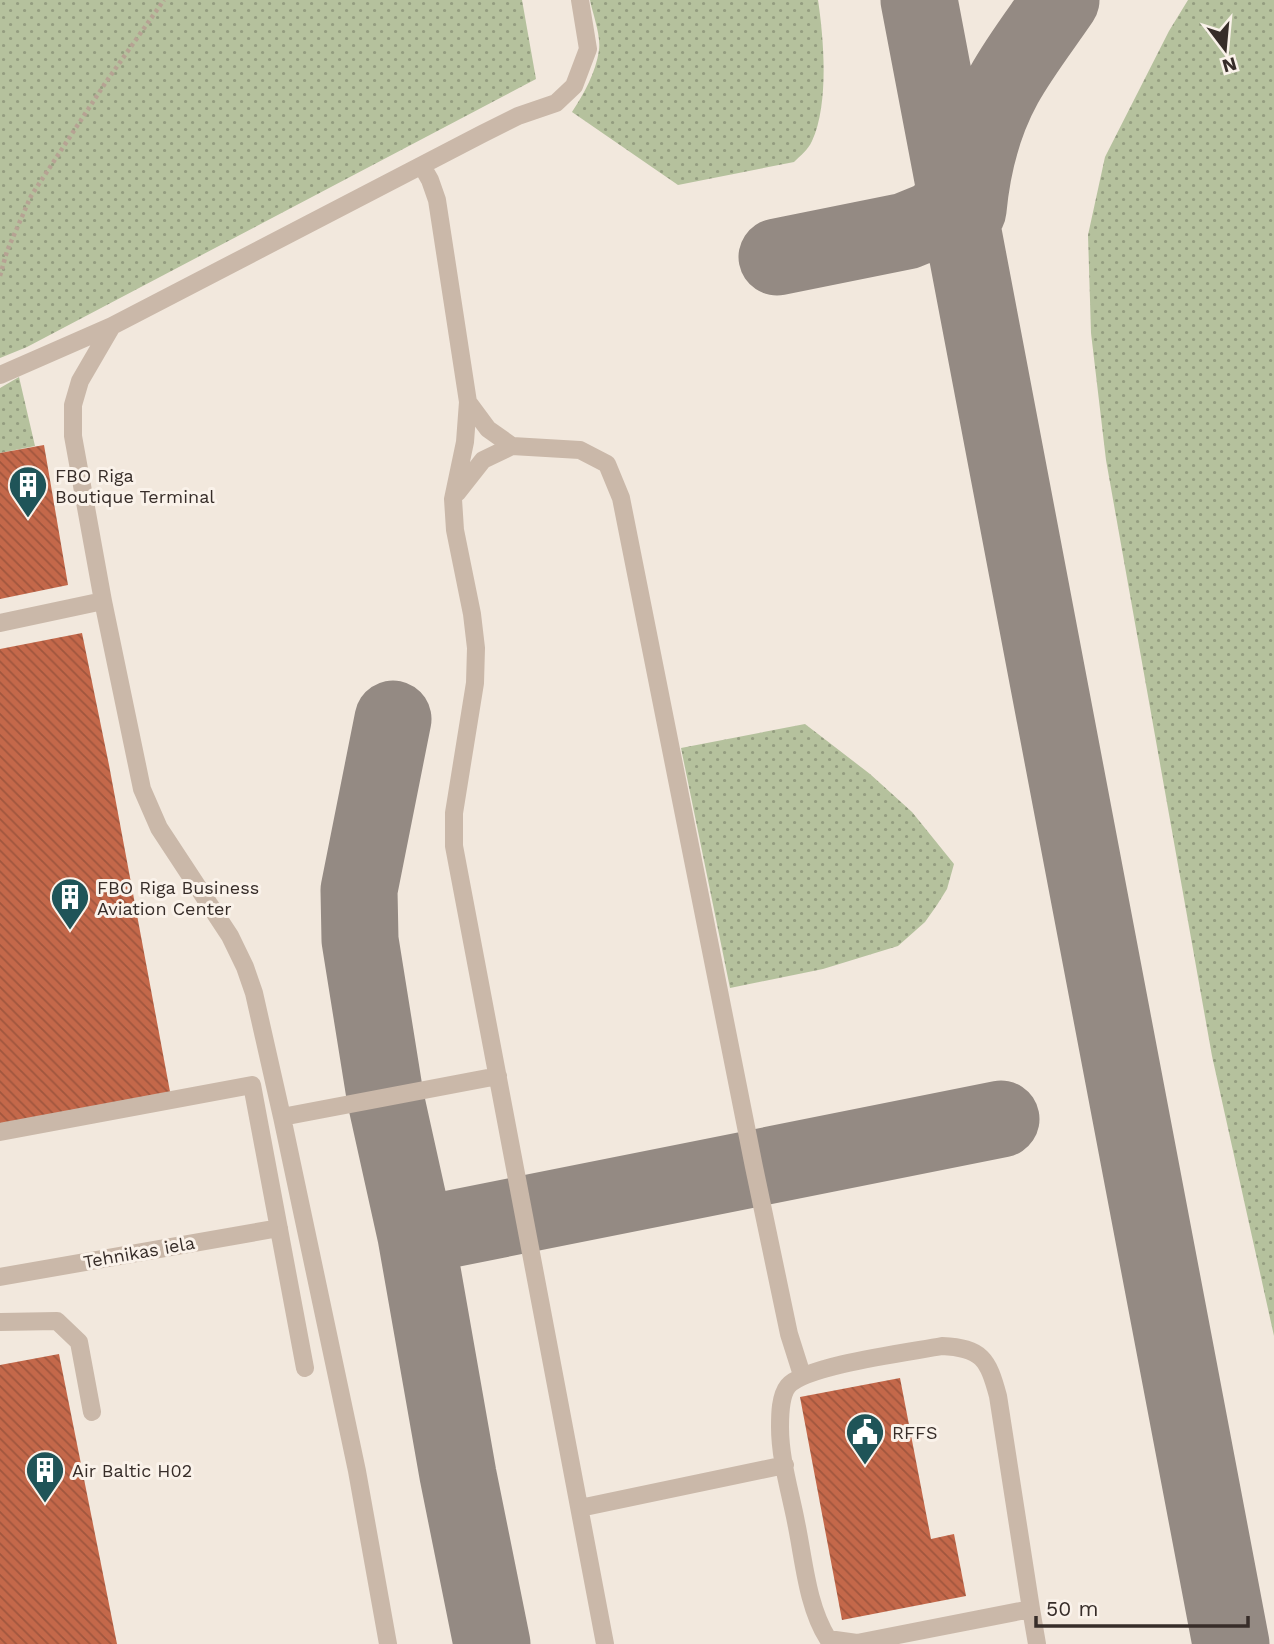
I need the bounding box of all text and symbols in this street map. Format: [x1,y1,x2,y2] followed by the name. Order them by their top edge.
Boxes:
[1190,14,1260,84] north arrow
[1220,52,1239,78] text: N
[7,464,49,519] building icon: FBO Riga Boutique Terminal
[55,465,215,507] place label: FBO Riga Boutique Terminal
[49,876,91,931] building icon: FBO Riga Business Aviation Center
[97,877,259,919] place label: FBO Riga Business Aviation Center
[82,1232,196,1272] street label: Tehnikas iela
[844,1411,886,1466] public building icon: RFFS
[892,1422,937,1443] place label: RFFS
[24,1449,66,1504] building icon: Air Baltic H02
[72,1460,192,1481] place label: Air Baltic H02
[1036,1584,1248,1628] scale bar
[1046,1596,1098,1621] text: 50 m

